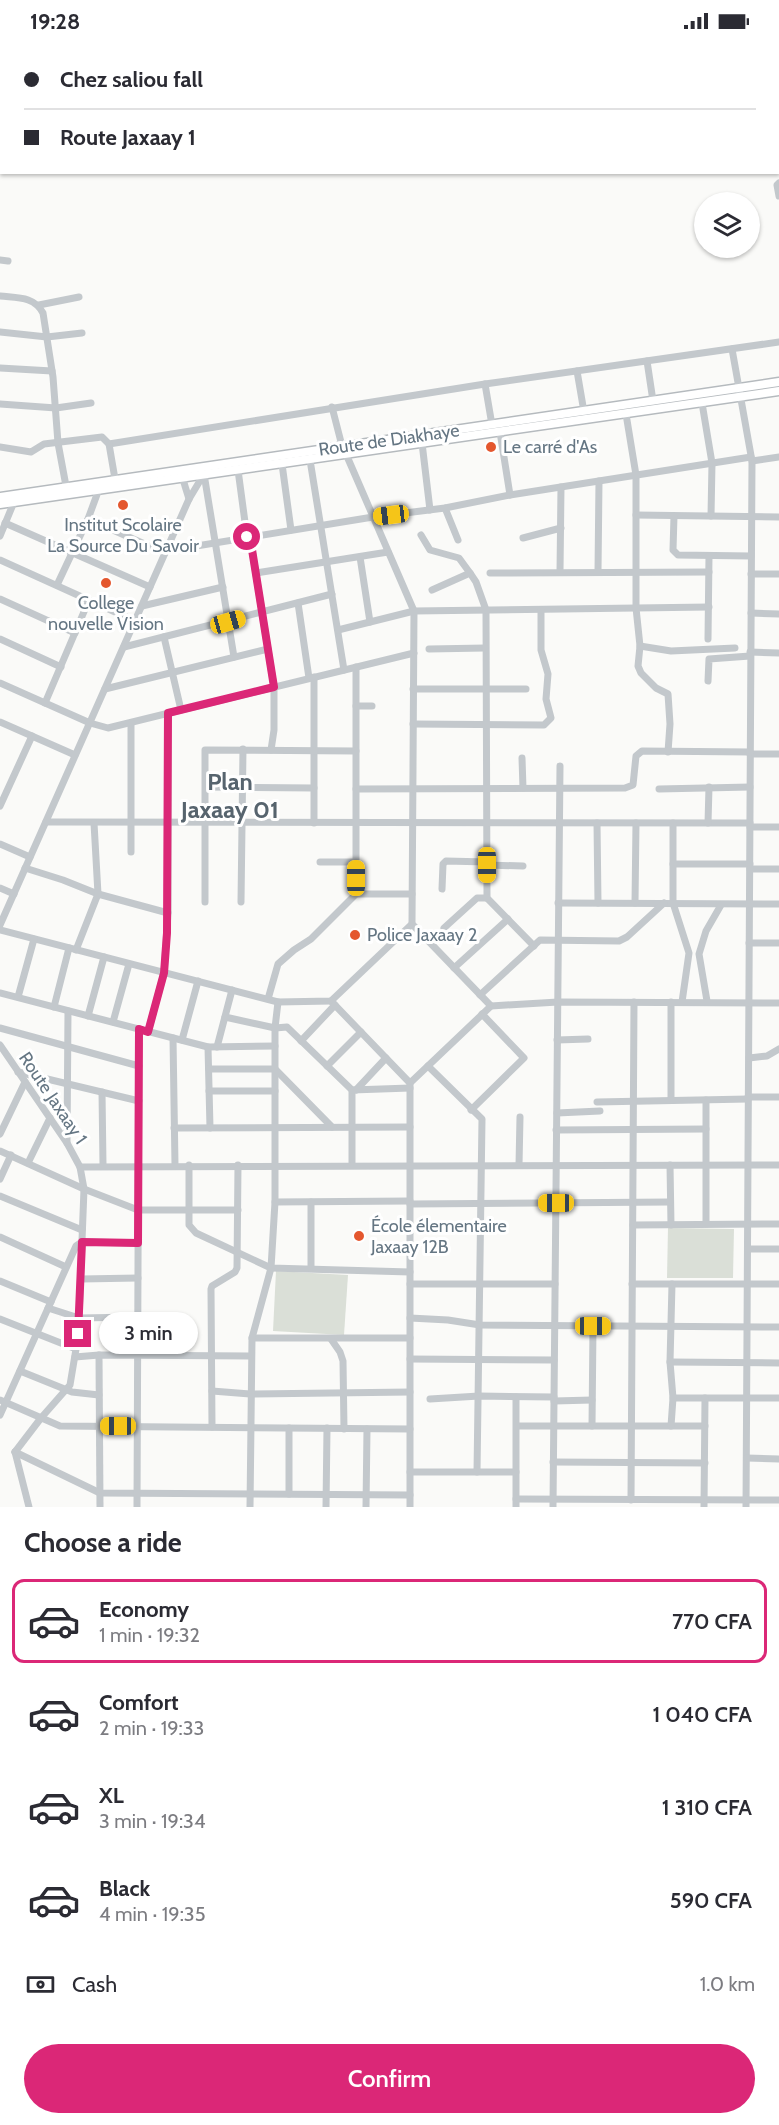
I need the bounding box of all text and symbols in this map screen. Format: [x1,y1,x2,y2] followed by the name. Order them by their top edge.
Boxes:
[30,8,80,35] text: 19:28
[60,66,203,93] text: Chez saliou fall
[60,124,196,151] text: Route Jaxaay 1
[694,192,760,258] map controls
[694,192,760,258] button: layers
[317,419,461,461] street label: Route de Diakhaye
[503,436,597,458] place label: Le carré d'As
[484,440,498,454] marker: Le carré d'As
[116,498,130,512] marker: Institut Scolaire La Source Du Savoir
[372,504,410,526] car
[47,514,199,557] place label: Institut Scolaire La Source Du Savoir
[233,523,260,550] route start
[99,576,113,590] marker: College nouvelle Vision
[48,592,164,635] place label: College nouvelle Vision
[208,608,248,636] car
[180,767,279,824] district label: Plan Jaxaay 01
[478,847,496,883] car
[347,860,365,896] car
[367,924,477,946] place label: Police Jaxaay 2
[348,928,362,942] marker: Police Jaxaay 2
[14,1048,92,1148] street label: Route Jaxaay 1
[538,1194,574,1212] car
[370,1215,507,1258] place label: École élementaire Jaxaay 12B
[352,1229,366,1243] marker: École élementaire Jaxaay 12B
[99,1313,198,1355] callout: 3 min
[575,1317,611,1335] car
[64,1320,91,1347] route end
[124,1321,173,1345] text: 3 min
[100,1417,136,1435] car
[24,1526,182,1559] text: Choose a ride
[27,1594,81,1648] icon: car
[99,1596,189,1623] text: Economy
[672,1608,752,1635] text: 770 CFA
[99,1623,200,1647] text: 1 min · 19:32
[27,1687,81,1741] icon: car
[99,1689,178,1716] text: Comfort
[653,1701,752,1728] text: 1 040 CFA
[99,1716,204,1740] text: 2 min · 19:33
[27,1780,81,1834] icon: car
[99,1782,124,1809] text: XL
[662,1794,752,1821] text: 1 310 CFA
[99,1809,205,1833] text: 3 min · 19:34
[27,1873,81,1927] icon: car
[99,1875,150,1902] text: Black
[670,1887,752,1914] text: 590 CFA
[99,1902,205,1926] text: 4 min · 19:35
[24,1968,57,2001] icon: cash
[72,1971,117,1998] text: Cash
[700,1972,755,1996] text: 1.0 km
[24,2044,755,2113] button: Confirm

